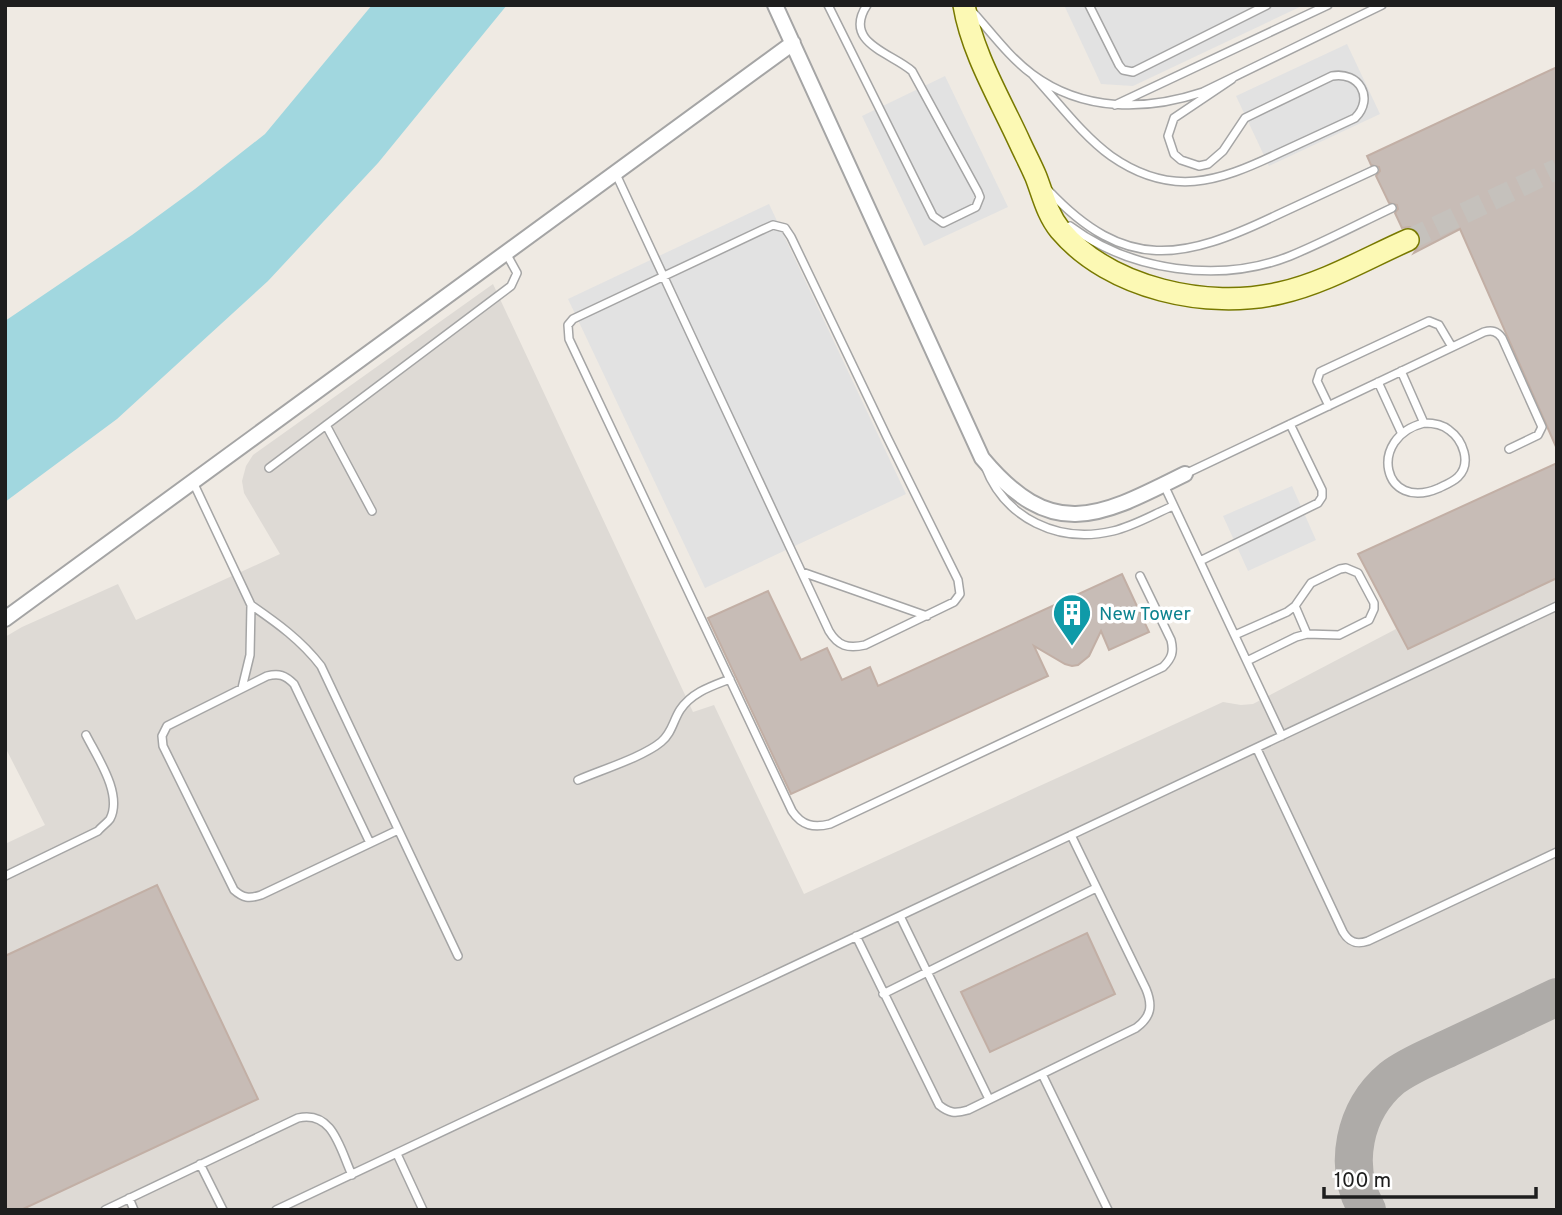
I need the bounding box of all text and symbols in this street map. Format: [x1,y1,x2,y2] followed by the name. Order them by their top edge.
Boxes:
[1051,592,1093,647] building icon: New Tower
[1099,603,1191,627] place label: New Tower
[1324,1156,1536,1200] scale bar
[1334,1168,1391,1195] text: 100 m

